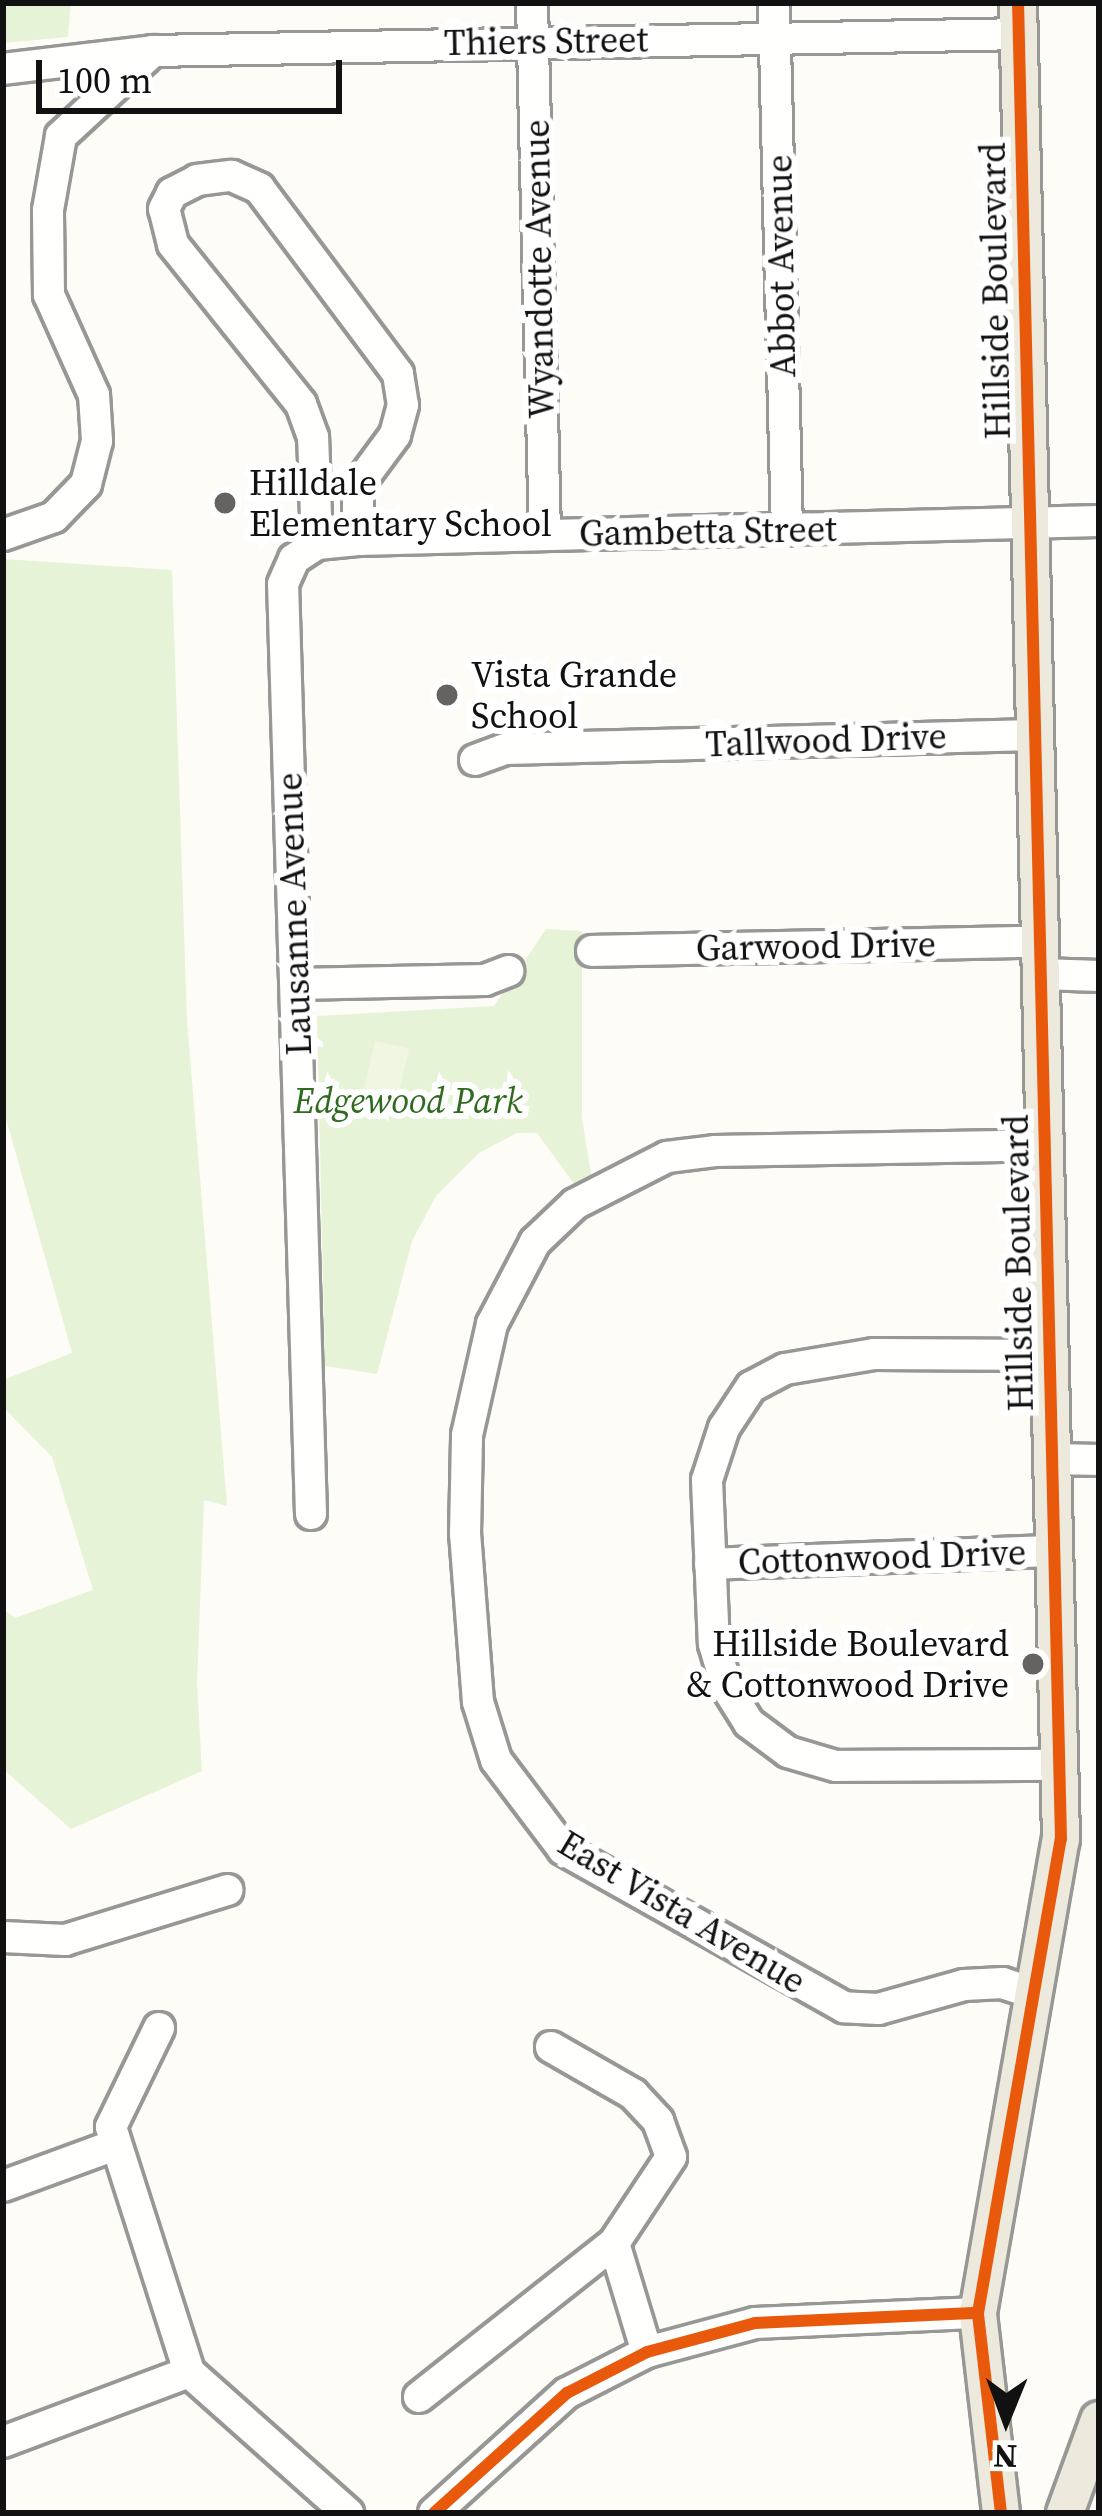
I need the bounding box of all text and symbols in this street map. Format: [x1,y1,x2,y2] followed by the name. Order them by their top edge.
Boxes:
[443,18,649,64] street label: Thiers Street
[42,36,348,110] scale bar
[57,56,152,105] text: 100 m
[515,119,563,419] street label: Wyandotte Avenue
[971,142,1019,440] street label: Hillside Boulevard
[757,154,805,378] street label: Abbot Avenue
[249,460,552,545] place label: Hilldale Elementary School
[212,490,238,516] marker: Hilldale Elementary School
[579,507,837,555] street label: Gambetta Street
[471,652,677,737] place label: Vista Grande School
[434,682,460,708] marker: Vista Grande School
[705,714,947,766] street label: Tallwood Drive
[267,772,321,1056] street label: Lausanne Avenue
[696,922,936,970] street label: Garwood Drive
[293,1079,523,1123] park label: Edgewood Park
[994,1114,1042,1412] street label: Hillside Boulevard
[737,1530,1027,1584] street label: Cottonwood Drive
[686,1621,1009,1706] place label: Hillside Boulevard & Cottonwood Drive
[1020,1651,1046,1677] marker: Hillside Boulevard & Cottonwood Drive
[550,1821,814,2003] street label: East Vista Avenue
[946,2360,1066,2480] north arrow
[993,2434,1018,2479] text: N

